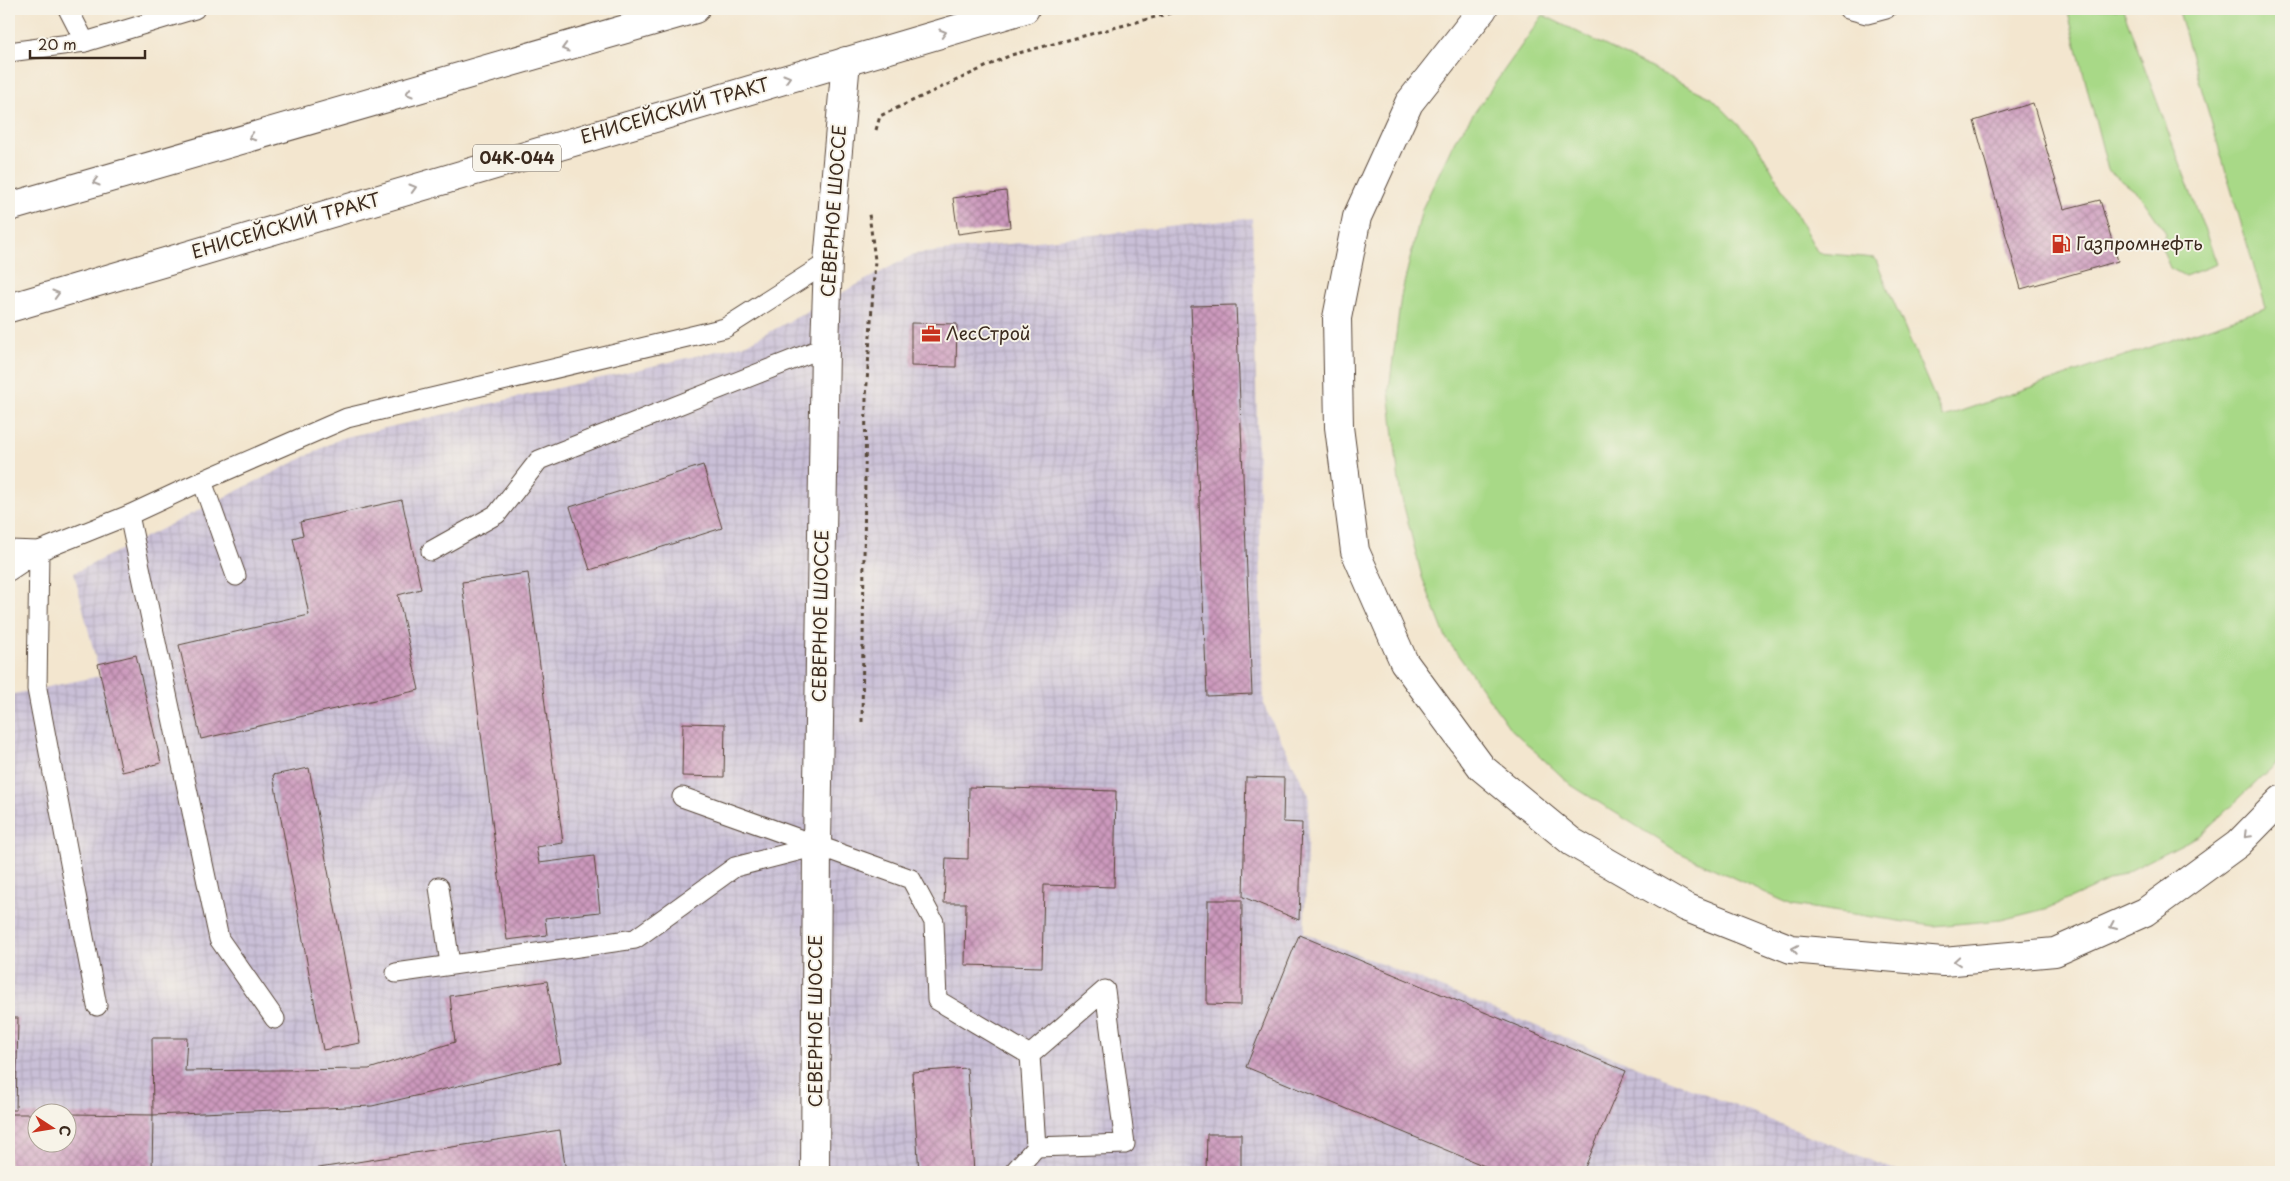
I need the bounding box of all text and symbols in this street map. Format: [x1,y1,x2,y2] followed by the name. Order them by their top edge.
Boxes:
[30,28,145,60] scale bar
[938,28,946,38] one-way arrow
[38,32,77,55] text: 20 m
[561,42,569,53] one-way arrow
[577,69,773,149] street label: ЕНИСЕЙСКИЙ ТРАКТ
[782,74,790,84] one-way arrow
[405,87,413,97] one-way arrow
[813,124,852,298] street label: СЕВЕРНОЕ ШОССЕ
[249,132,257,142] one-way arrow
[473,144,561,172] road number: 04К-044
[93,176,101,186] one-way arrow
[188,184,384,264] street label: ЕНИСЕЙСКИЙ ТРАКТ
[408,184,416,194] one-way arrow
[2076,229,2203,256] place label: Газпромнефть
[2050,233,2072,255] fuel station icon: Газпромнефть
[51,289,59,299] one-way arrow
[946,319,1030,346] place label: ЛесСтрой
[920,323,942,345] office icon: ЛесСтрой
[804,529,835,703] street label: СЕВЕРНОЕ ШОССЕ
[2244,829,2253,838] one-way arrow
[2109,920,2118,931] one-way arrow
[801,935,828,1107] street label: СЕВЕРНОЕ ШОССЕ
[1791,944,1800,954] one-way arrow
[1953,955,1961,966] one-way arrow
[28,1104,78,1154] north arrow
[54,1123,77,1138] text: С

